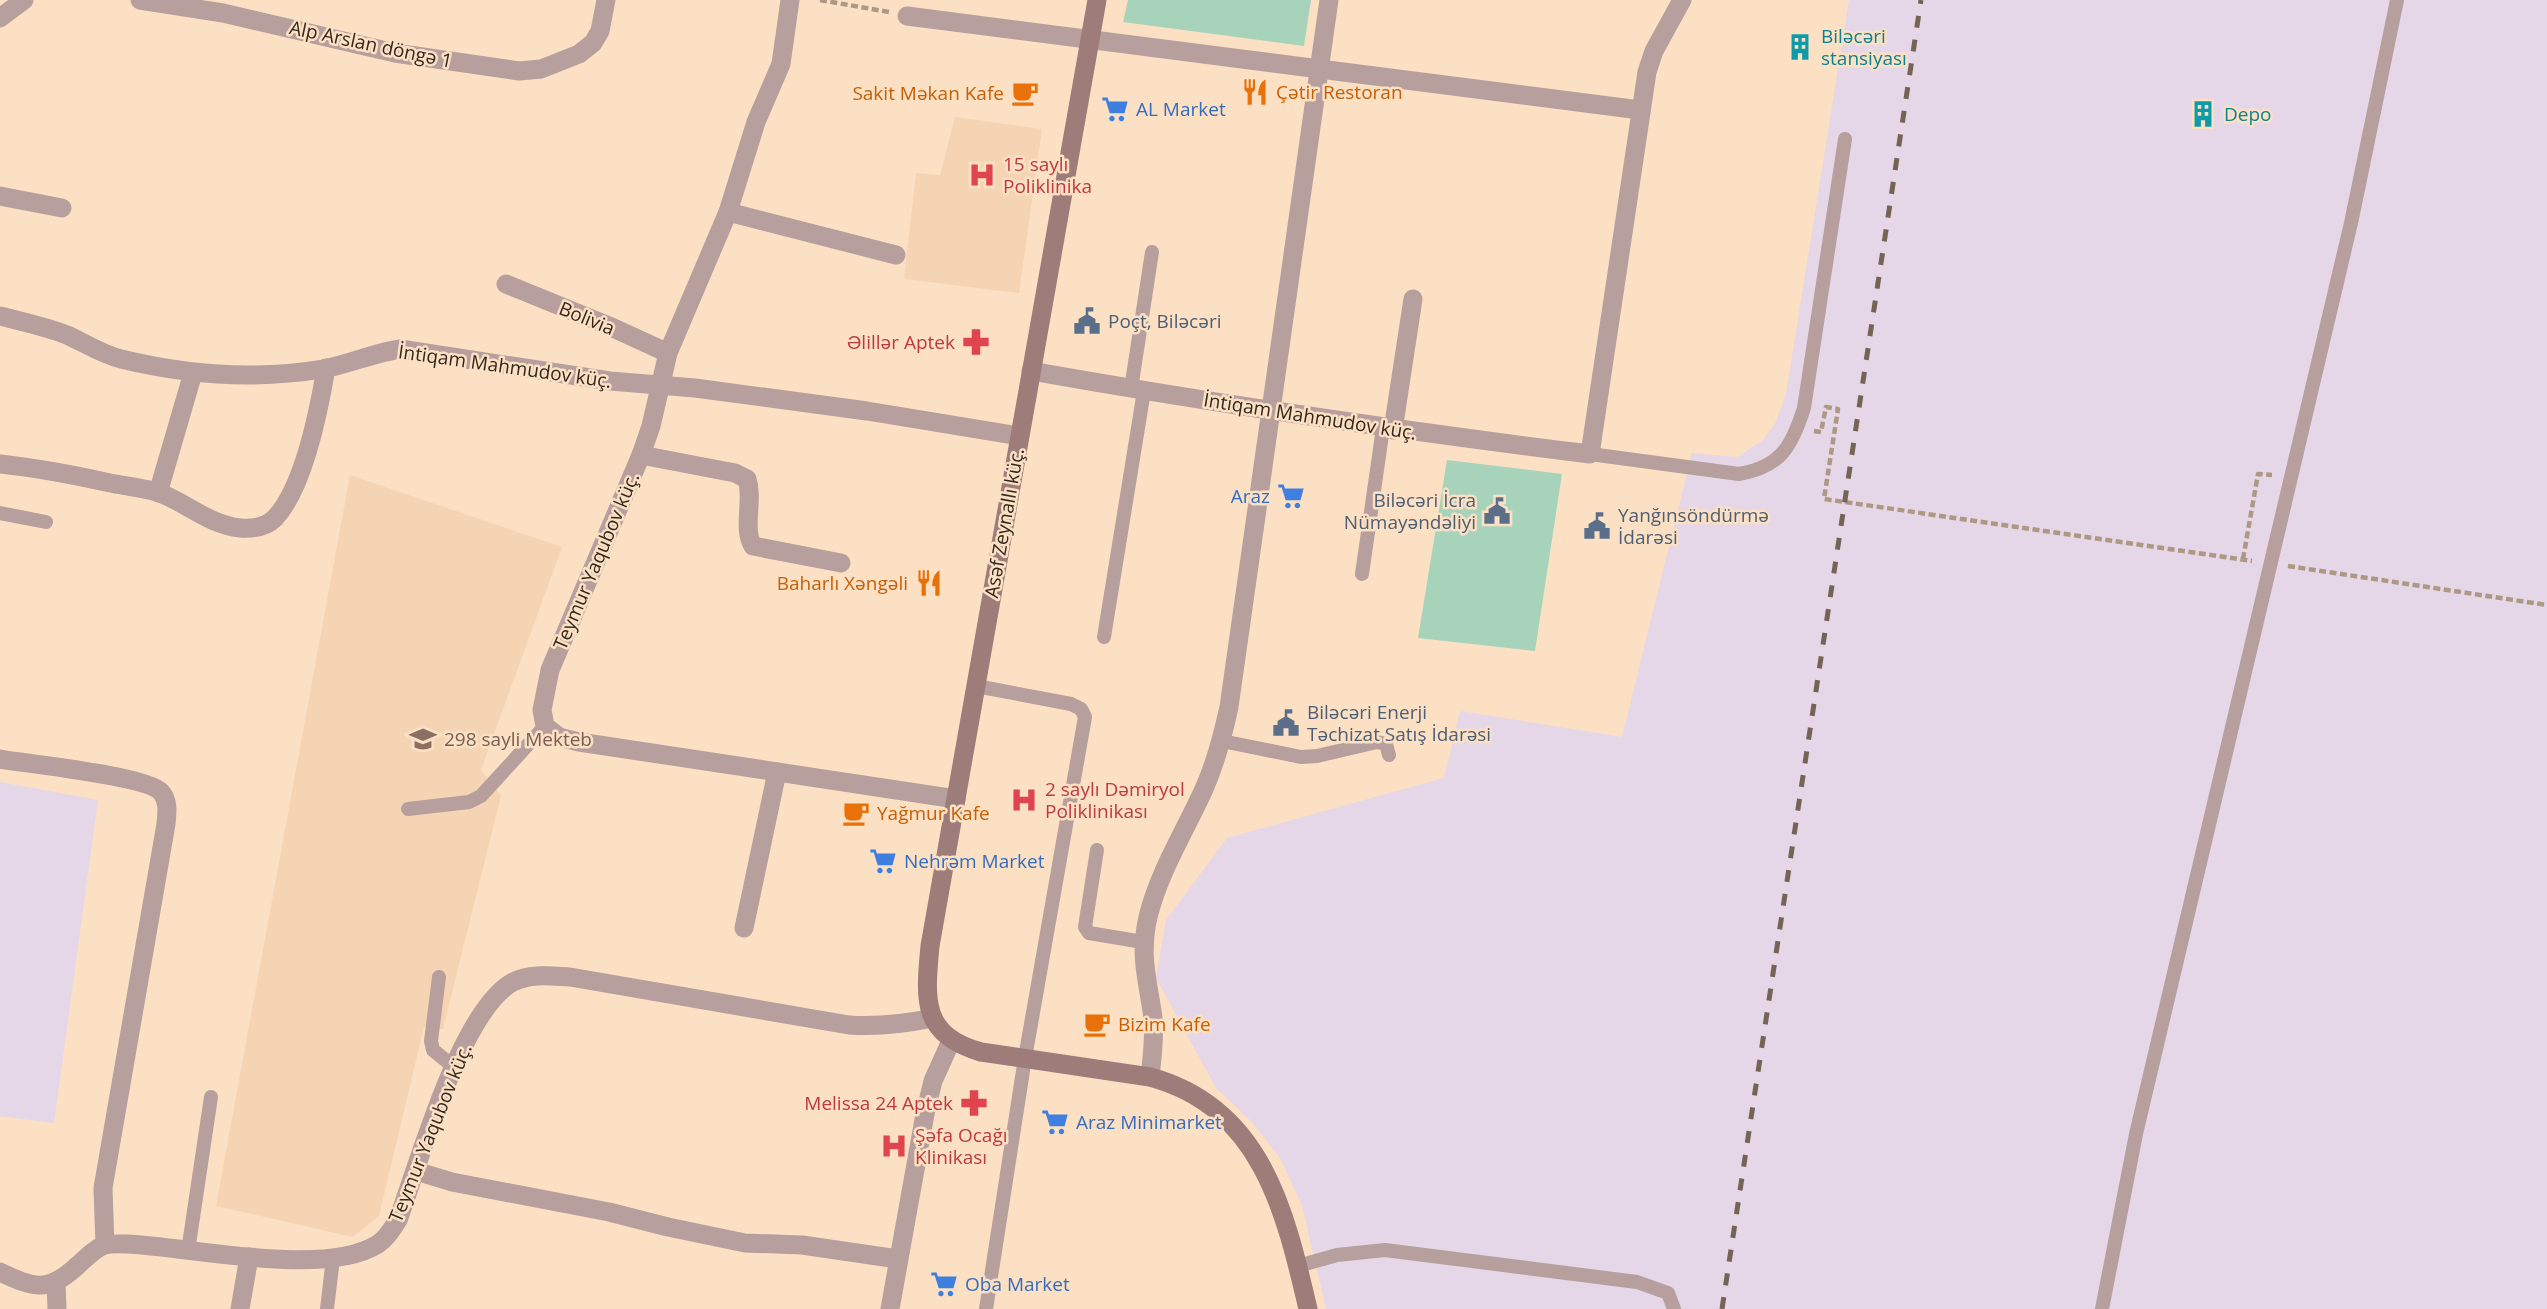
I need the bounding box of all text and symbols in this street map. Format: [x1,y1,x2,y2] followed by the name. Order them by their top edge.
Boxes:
[287,14,455,74] street label: Alp Arslan döngə 1
[1821,23,1907,71] place label: Biləcəri stansiyası
[1785,32,1815,62] building icon: Biləcəri stansiyası
[1240,77,1270,107] restaurant icon: Çətir Restoran
[1010,78,1040,108] cafe icon: Sakit Məkan Kafe
[1276,79,1403,105] place label: Çətir Restoran
[852,80,1004,106] place label: Sakit Məkan Kafe
[1100,94,1130,124] supermarket icon: AL Market
[1136,96,1226,122] place label: AL Market
[2188,99,2218,129] building icon: Depo
[2224,101,2272,127] place label: Depo
[1003,151,1092,199] place label: 15 saylı Poliklinika
[967,160,997,190] hospital icon: 15 saylı Poliklinika
[555,295,619,341] street label: Bolivia
[1072,306,1102,336] public building icon: Poçt, Biləcəri
[1108,308,1221,334] place label: Poçt, Biləcəri
[961,327,991,357] pharmacy icon: Əlillər Aptek
[847,329,955,355] place label: Əlillər Aptek
[397,338,613,394] street label: İntiqam Mahmudov küç.
[1202,386,1418,446] street label: İntiqam Mahmudov küç.
[978,446,1030,600] street label: Asəf Zeynallı küç.
[547,468,645,654] street label: Teymur Yaqubov küç.
[1276,481,1306,511] supermarket icon: Araz
[1231,483,1270,509] place label: Araz
[1344,487,1476,535] place label: Biləcəri İcra Nümayəndəliyi
[1482,496,1512,526] public building icon: Biləcəri İcra Nümayəndəliyi
[1618,502,1769,550] place label: Yanğınsöndürmə İdarəsi
[1582,511,1612,541] public building icon: Yanğınsöndürmə İdarəsi
[914,568,944,598] restaurant icon: Baharlı Xəngəli
[777,570,908,596] place label: Baharlı Xəngəli
[1307,699,1491,747] place label: Biləcəri Enerji Təchizat Satış İdarəsi
[1271,708,1301,738] public building icon: Biləcəri Enerji Təchizat Satış İdarəsi
[408,724,438,754] school or university icon: 298 sayli Mekteb
[444,726,592,752] place label: 298 sayli Mekteb
[1045,776,1185,824] place label: 2 saylı Dəmiryol Poliklinikası
[1009,785,1039,815] hospital icon: 2 saylı Dəmiryol Poliklinikası
[841,798,871,828] cafe icon: Yağmur Kafe
[877,800,990,826] place label: Yağmur Kafe
[868,846,898,876] supermarket icon: Nehrəm Market
[904,848,1045,874] place label: Nehrəm Market
[1082,1009,1112,1039] cafe icon: Bizim Kafe
[1118,1011,1211,1037] place label: Bizim Kafe
[382,1040,478,1226] street label: Teymur Yaqubov küç.
[959,1088,989,1118] pharmacy icon: Melissa 24 Aptek
[804,1090,953,1116] place label: Melissa 24 Aptek
[1040,1107,1070,1137] supermarket icon: Araz Minimarket
[1076,1109,1222,1135] place label: Araz Minimarket
[915,1122,1008,1170] place label: Şəfa Ocağı Klinikası
[879,1131,909,1161] hospital icon: Şəfa Ocağı Klinikası
[929,1269,959,1299] supermarket icon: Oba Market
[965,1271,1070,1297] place label: Oba Market

